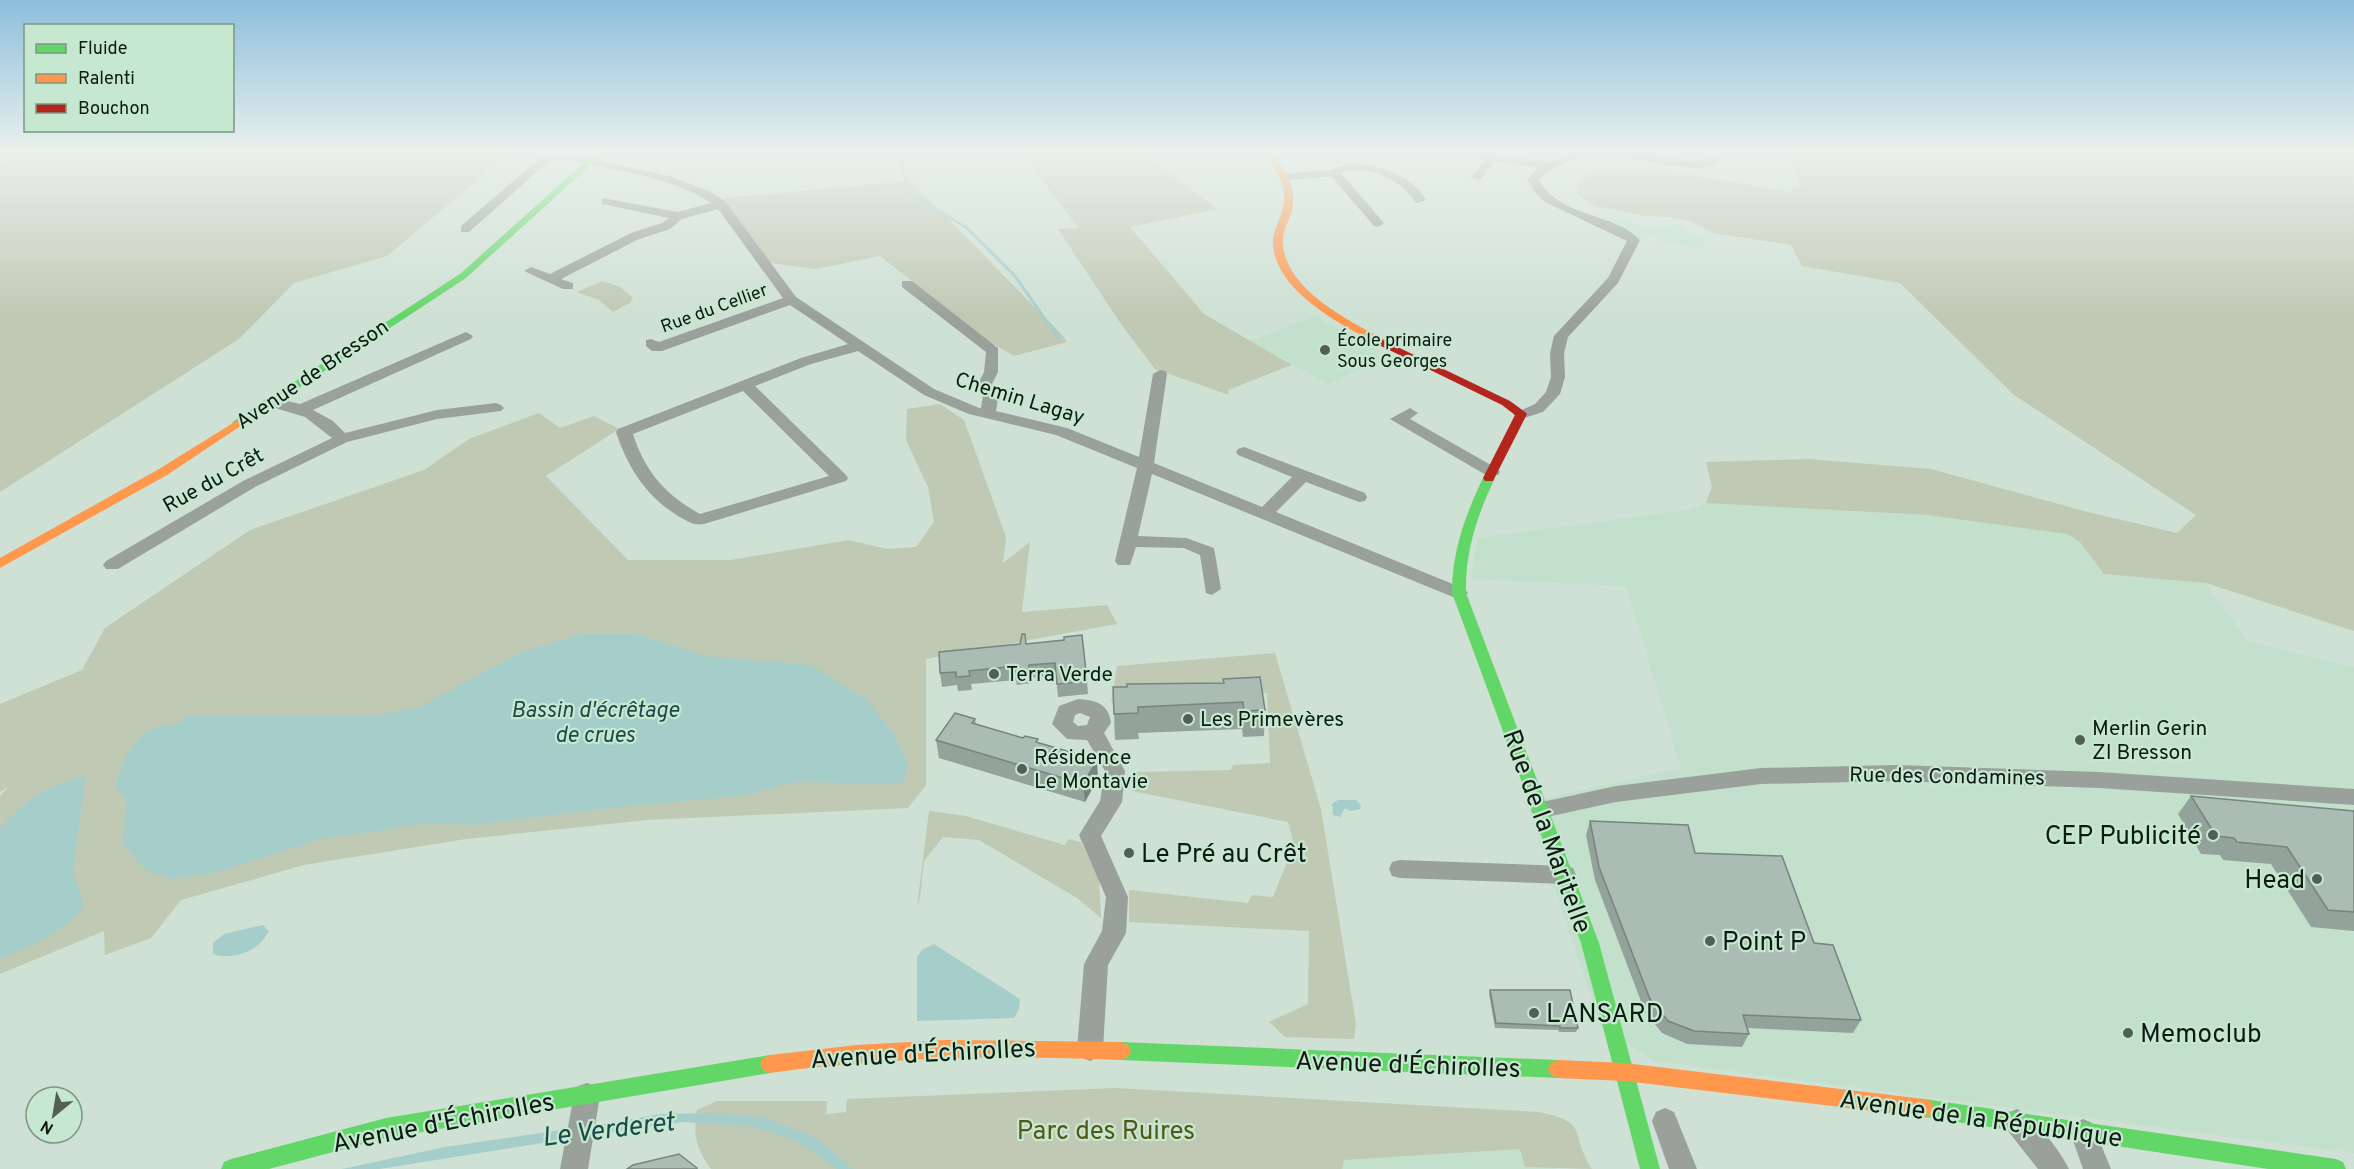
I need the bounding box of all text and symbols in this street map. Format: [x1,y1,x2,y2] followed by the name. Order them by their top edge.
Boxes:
[24,24,234,132] legend
[78,38,127,61] text: Fluide
[78,68,135,91] text: Ralenti
[78,98,150,121] text: Bouchon
[658,279,771,339] street label: Rue du Cellier
[231,314,394,436] street label: Avenue de Bresson
[1337,328,1452,374] place label: École primaire Sous Georges
[1318,343,1332,357] marker: École primaire Sous Georges
[951,367,1088,432] street label: Chemin Lagay
[159,443,269,520] street label: Rue du Crêt
[1006,662,1113,689] place label: Terra Verde
[987,667,1001,681] marker: Terra Verde
[511,698,680,750] water label: Bassin d'écrêtage de crues
[1200,707,1344,734] place label: Les Primevères
[1181,712,1195,726] marker: Les Primevères
[2092,716,2207,767] place label: Merlin Gerin ZI Bresson
[1493,725,1598,938] street label: Rue de la Maritelle
[2073,733,2087,747] marker: Merlin Gerin ZI Bresson
[1034,745,1148,796] place label: Résidence Le Montavie
[1015,762,1029,776] marker: Résidence Le Montavie
[1849,762,2045,793] street label: Rue des Condamines
[2045,821,2201,854] place label: CEP Publicité
[2206,828,2220,842] marker: CEP Publicité
[1141,839,1307,872] place label: Le Pré au Crêt
[1122,846,1136,860] marker: Le Pré au Crêt
[2244,865,2305,898] place label: Head
[2310,872,2324,886] marker: Head
[1722,927,1806,960] place label: Point P
[1703,934,1717,948] marker: Point P
[1546,999,1664,1032] place label: LANSARD
[1527,1006,1541,1020] marker: LANSARD
[2140,1019,2262,1052] place label: Memoclub
[2121,1026,2135,1040] marker: Memoclub
[809,1031,1037,1078] street label: Avenue d'Échirolles
[1295,1044,1521,1087] street label: Avenue d'Échirolles
[1837,1084,2124,1157] street label: Avenue de la République
[24,1085,84,1145] north arrow
[329,1085,557,1162] street label: Avenue d'Échirolles
[540,1106,678,1156] water label: Le Verderet
[38,1115,57,1138] text: N
[1017,1116,1195,1149] park label: Parc des Ruires

